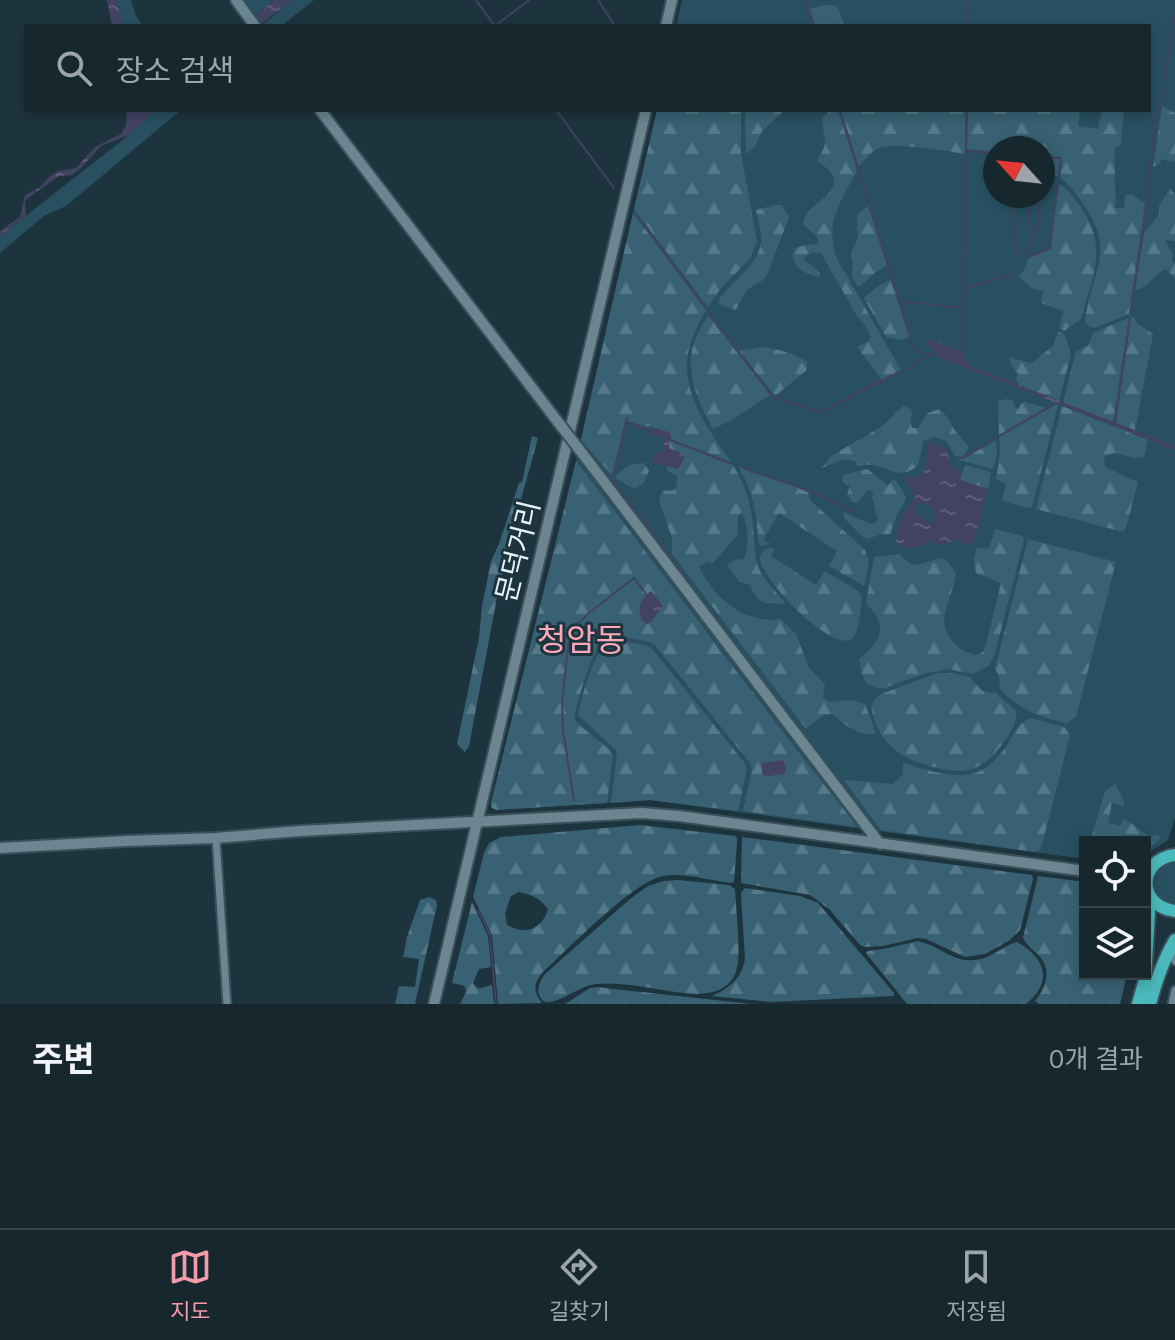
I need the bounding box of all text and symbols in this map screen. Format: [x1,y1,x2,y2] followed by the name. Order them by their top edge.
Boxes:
[24,24,1151,112] search box
[52,46,96,90] icon: search
[116,51,234,89] text: 장소 검색
[983,136,1055,208] north arrow
[488,497,546,605] street label: 문덕거리
[537,619,625,659] district label: 청암동
[1079,836,1151,980] map controls
[1079,836,1151,908] button: locate
[1079,908,1151,980] button: layers
[32,1037,95,1080] text: 주변
[1049,1042,1143,1075] text: 0개 결과
[168,1245,212,1325] tab: 지도
[549,1245,609,1325] tab: 길찾기
[946,1245,1007,1325] tab: 저장됨

